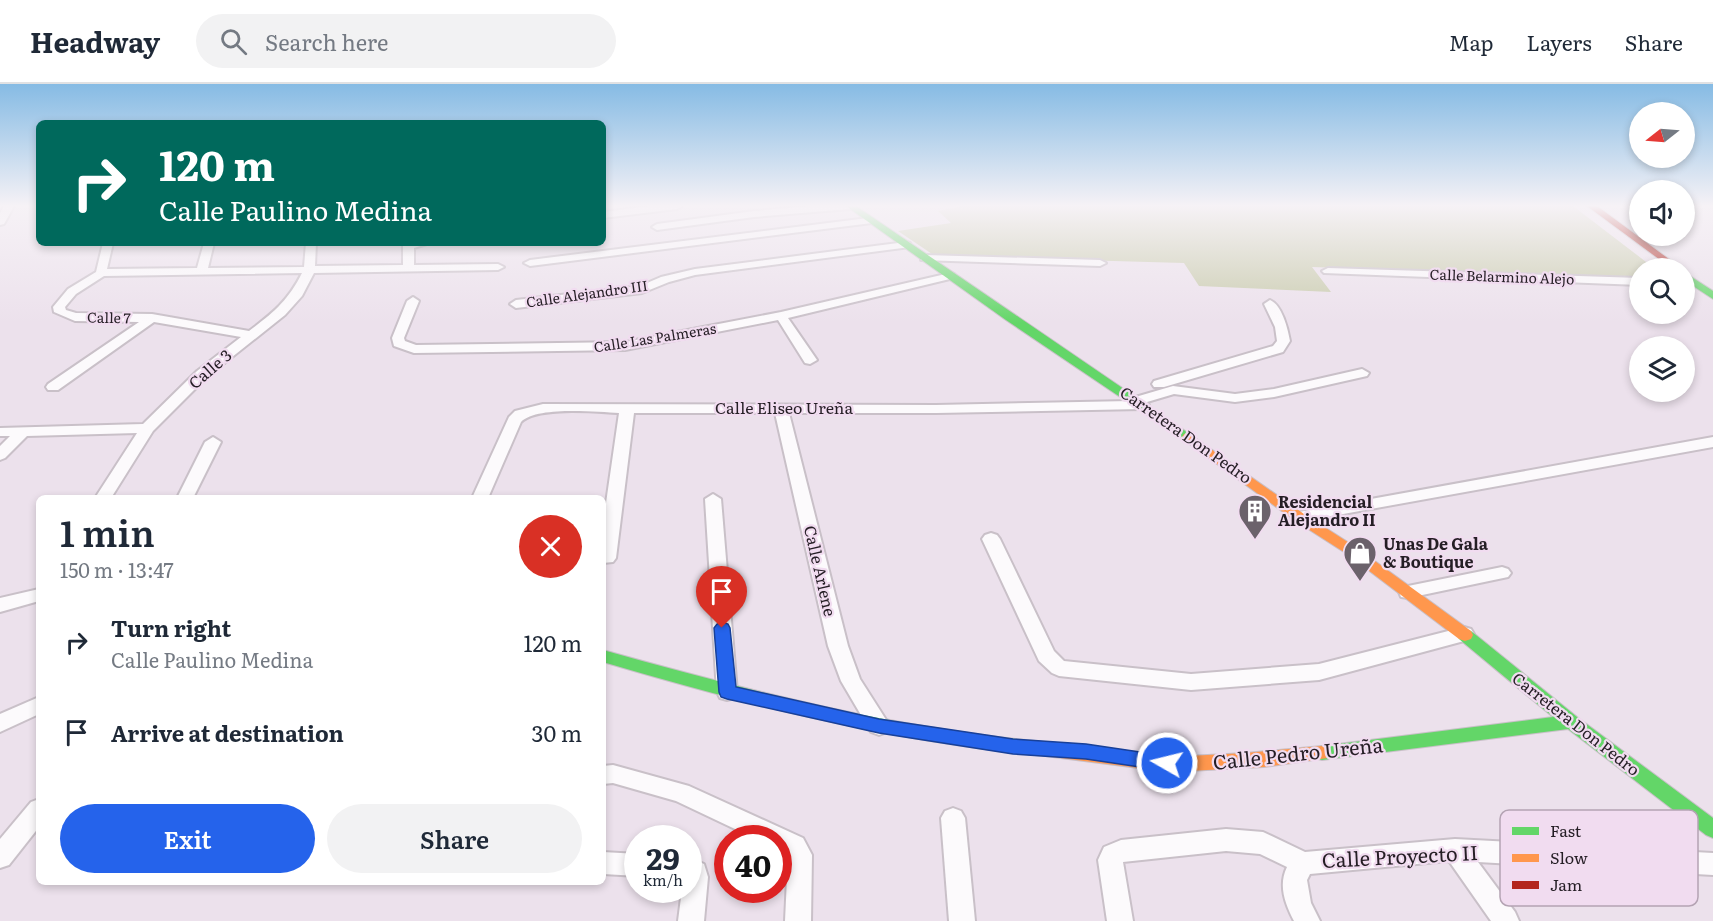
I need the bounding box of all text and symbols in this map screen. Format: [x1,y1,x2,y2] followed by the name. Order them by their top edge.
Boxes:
[196,14,616,68] search box
[30,20,160,62] text: Headway
[217,25,250,58] icon: search
[265,25,388,58] text: Search here
[1449,26,1494,57] text: Map
[1527,26,1592,57] text: Layers
[1625,26,1683,57] text: Share
[1629,102,1695,168] north arrow
[1629,102,1695,402] map controls
[159,132,275,194] text: 120 m
[60,144,138,222] icon: right
[1629,180,1695,246] button: sound
[159,189,432,229] text: Calle Paulino Medina
[1629,258,1695,324] button: search
[1429,263,1575,289] street label: Calle Belarmino Alejo
[525,275,649,311] street label: Calle Alejandro III
[87,307,131,327] street label: Calle 7
[592,317,717,357] street label: Calle Las Palmeras
[1629,336,1695,402] button: layers
[182,343,236,394] street label: Calle 3
[1116,380,1257,489] street label: Carretera Don Pedro
[715,395,853,419] street label: Calle Eliseo Ureña
[1278,489,1376,531] place label: Residencial Alejandro II
[1237,493,1273,540] building icon: Residencial Alejandro II
[60,505,155,558] text: 1 min
[519,515,582,578] button: close
[799,523,843,619] street label: Calle Arlene
[1383,531,1489,573] place label: Unas De Gala & Boutique
[1342,535,1378,582] shop icon: Unas De Gala & Boutique
[60,554,174,584] text: 150 m · 13:47
[696,566,747,628] pin
[705,575,738,608] icon: arrive
[111,611,231,644] text: Turn right
[60,626,93,659] icon: right
[523,626,582,659] text: 120 m
[111,644,313,674] text: Calle Paulino Medina
[1508,666,1646,781] street label: Carretera Don Pedro
[60,716,93,749] icon: arrive
[111,716,344,749] text: Arrive at destination
[532,716,582,749] text: 30 m
[1211,728,1385,776] street label: Calle Pedro Ureña
[1135,731,1199,795] position arrow
[60,804,315,873] button: Exit
[327,804,582,873] button: Share
[1500,810,1698,906] legend
[1550,818,1582,842] text: Fast
[714,825,792,903] speed limit sign: 40
[646,835,680,879] text: 29
[1321,836,1479,874] street label: Calle Proyecto II
[1550,845,1588,869] text: Slow
[643,868,683,891] text: km/h
[1550,872,1583,896] text: Jam

